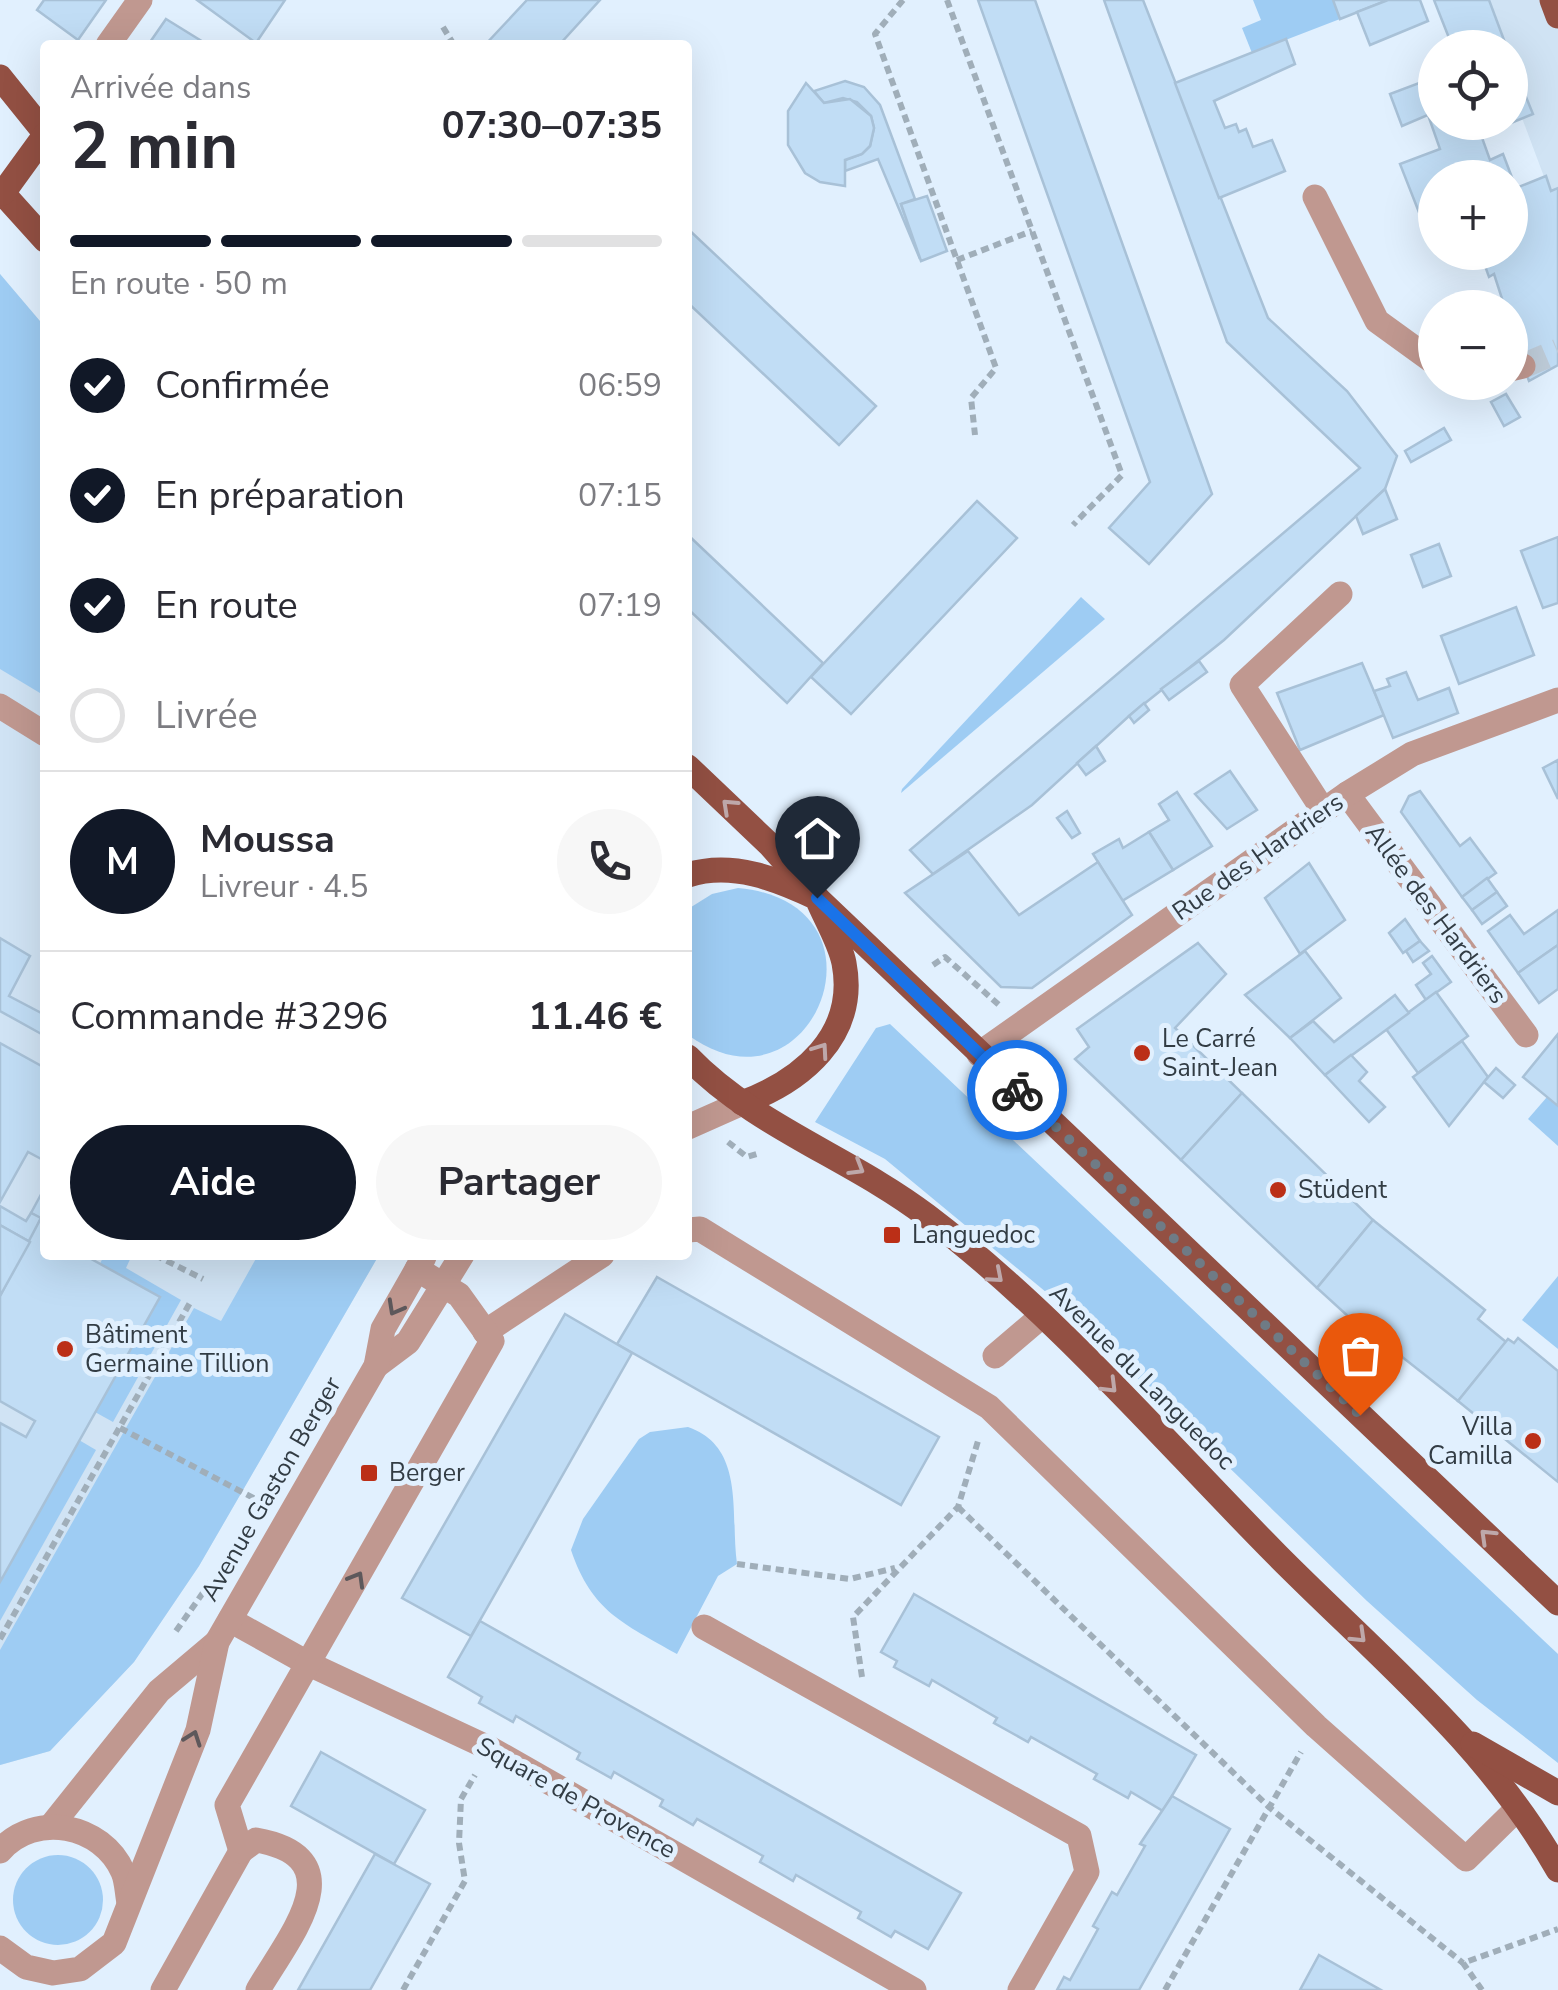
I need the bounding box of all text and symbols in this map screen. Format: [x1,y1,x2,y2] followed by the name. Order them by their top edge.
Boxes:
[1418,30,1528,400] map controls
[1418,30,1528,140] button: locate
[70,66,251,109] text: Arrivée dans
[442,100,662,151] text: 07:30–07:35
[70,102,238,191] text: 2 min
[1418,160,1528,270] button: +
[70,262,288,305] text: En route · 50 m
[1418,290,1528,400] button: −
[70,358,125,413] icon: check
[155,360,330,411] text: Confirmée
[578,364,662,407] text: 06:59
[70,468,125,523] icon: check
[155,470,405,521] text: En préparation
[578,474,662,517] text: 07:15
[70,578,125,633] icon: check
[155,580,298,631] text: En route
[578,584,662,627] text: 07:19
[155,690,258,741] text: Livrée
[1166,785,1350,929] street label: Rue des Hardriers
[775,796,860,899] pin
[722,800,741,818] one-way arrow
[557,809,662,914] button: phone
[790,811,845,866] icon: home
[200,814,335,865] text: Moussa
[1357,817,1515,1011] street label: Allée des Hardriers
[106,836,139,887] text: M
[200,865,368,908] text: Livreur · 4.5
[70,991,388,1042] text: Commande #3296
[528,991,662,1042] text: 11.46 €
[1162,1022,1278,1085] place label: Le Carré Saint-Jean
[967,1040,1067,1140] courier
[809,1042,827,1061] one-way arrow
[1131,1042,1153,1064] marker: Le Carré Saint-Jean
[990,1063,1045,1118] icon: bike
[70,1125,356,1240] button: Aide
[376,1125,662,1240] button: Partager
[846,1156,864,1175] one-way arrow
[1298,1173,1387,1207] place label: Stüdent
[1267,1179,1289,1201] marker: Stüdent
[912,1218,1035,1252] place label: Languedoc
[881,1224,903,1246] marker: Languedoc
[984,1264,1003,1282] one-way arrow
[1042,1277,1243,1478] street label: Avenue du Languedoc
[388,1298,408,1316] one-way arrow
[1318,1313,1403,1416] pin
[85,1318,269,1381] place label: Bâtiment Germaine Tillion
[1333,1328,1388,1383] icon: bag
[54,1338,76,1360] marker: Bâtiment Germaine Tillion
[193,1371,349,1607] street label: Avenue Gaston Berger
[1098,1374,1116,1392] one-way arrow
[1428,1410,1513,1473] place label: Villa Camilla
[1522,1430,1544,1452] marker: Villa Camilla
[389,1456,465,1490] place label: Berger
[358,1462,380,1484] marker: Berger
[1480,1530,1499,1548] one-way arrow
[345,1572,364,1590] one-way arrow
[1348,1624,1366,1642] one-way arrow
[470,1729,682,1867] street label: Square de Provence
[181,1731,202,1748] one-way arrow

